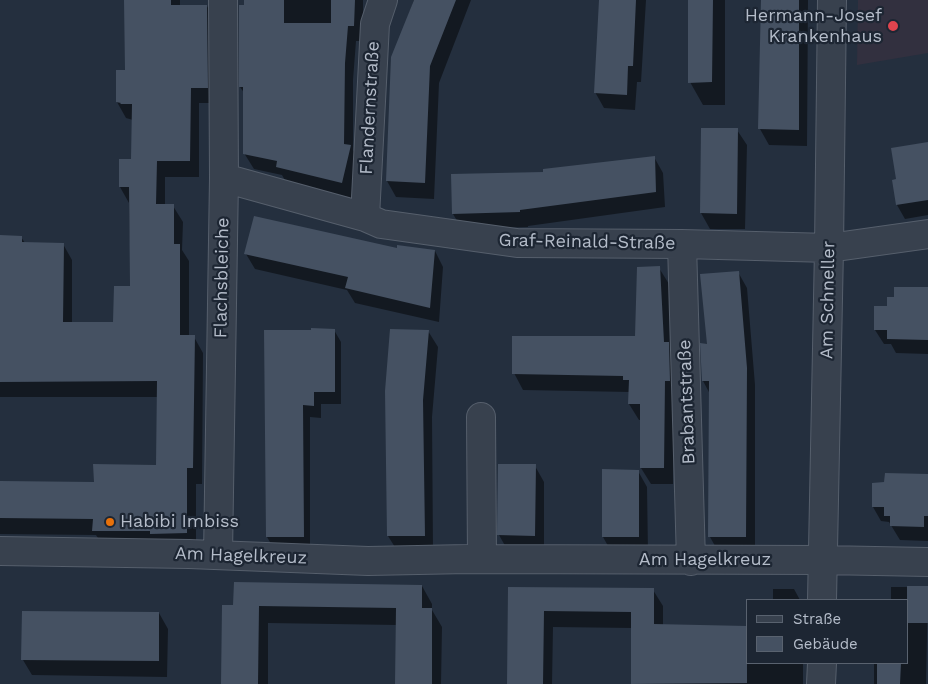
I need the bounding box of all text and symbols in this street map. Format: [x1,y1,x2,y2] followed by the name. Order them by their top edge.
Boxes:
[745,5,882,48] place label: Hermann-Josef Krankenhaus
[886,19,900,33] marker: Hermann-Josef Krankenhaus
[356,41,384,175] street label: Flandernstraße
[210,217,234,339] street label: Flachsbleiche
[498,230,676,254] street label: Graf-Reinald-Straße
[816,241,840,359] street label: Am Schneller
[674,339,700,465] street label: Brabantstraße
[120,511,239,533] place label: Habibi Imbiss
[104,516,116,528] marker: Habibi Imbiss
[175,543,307,569] street label: Am Hagelkreuz
[639,549,771,571] street label: Am Hagelkreuz
[746,599,908,664] legend
[793,610,841,628] text: Straße
[793,635,858,653] text: Gebäude

